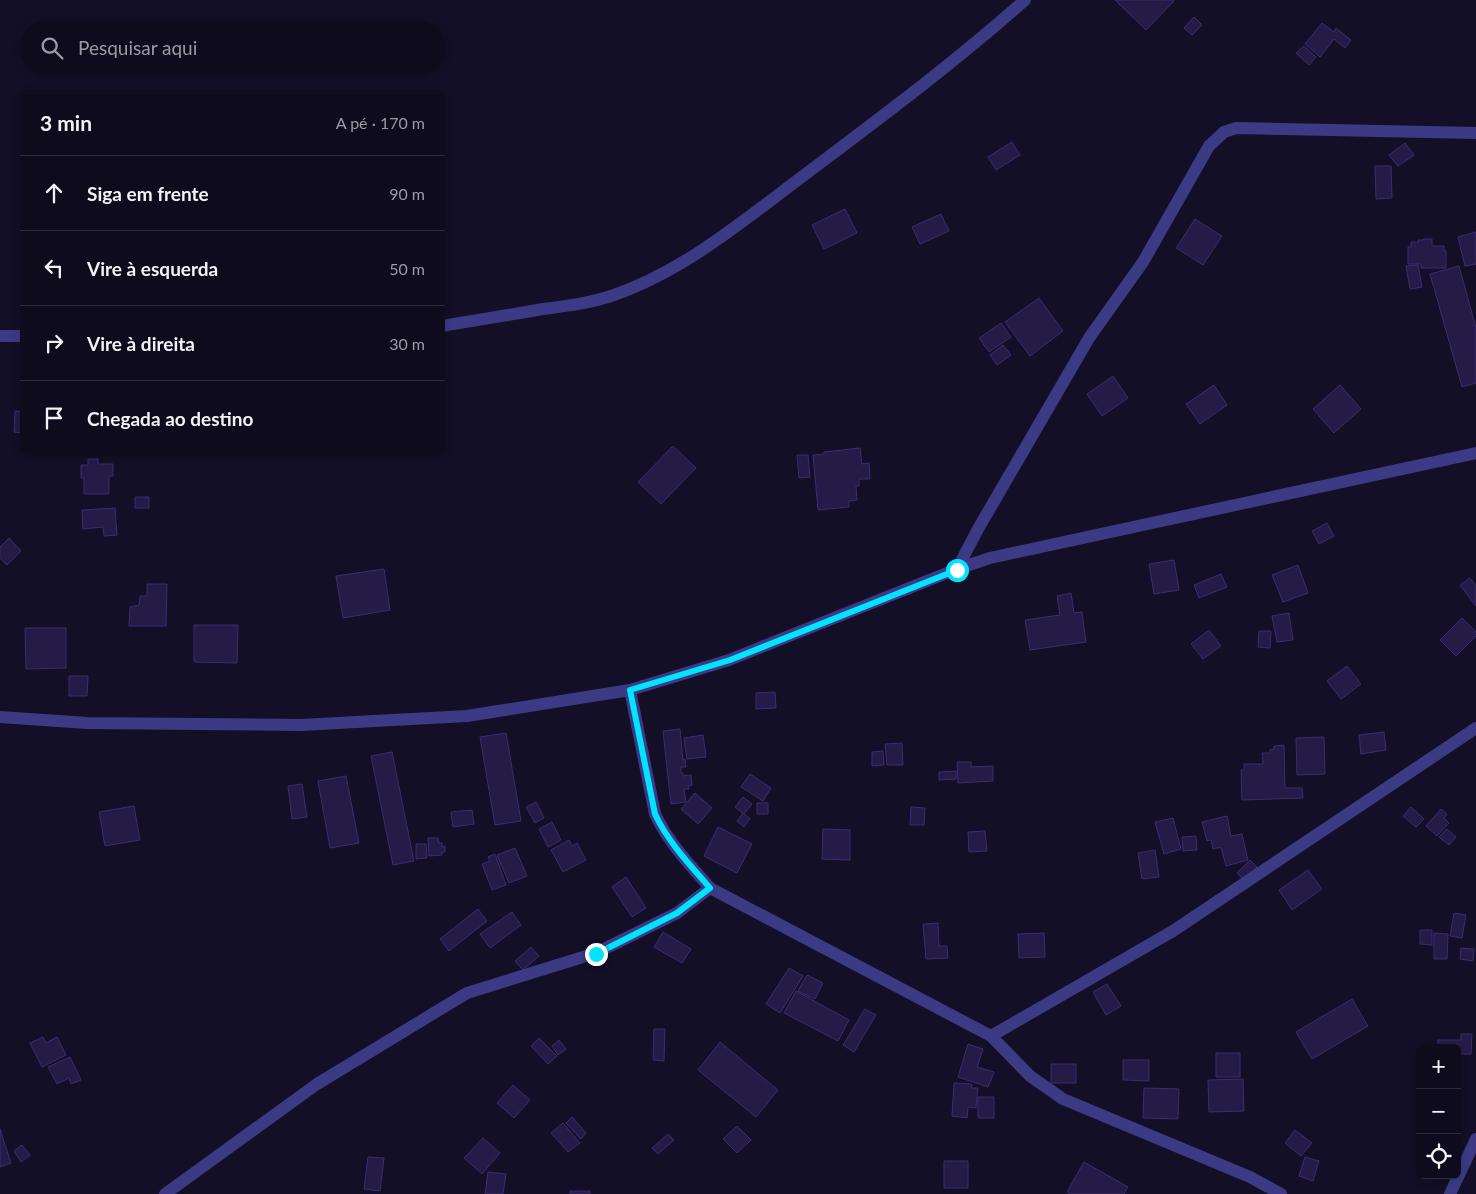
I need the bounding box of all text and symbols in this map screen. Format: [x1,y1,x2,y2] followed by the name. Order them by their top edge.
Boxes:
[20,20,445,75] search box
[38,34,66,62] icon: search
[78,36,197,59] text: Pesquisar aqui
[40,110,92,135] text: 3 min
[336,113,425,132] text: A pé · 170 m
[40,179,68,207] icon: ahead
[87,182,209,205] text: Siga em frente
[389,184,425,203] text: 90 m
[40,254,68,282] icon: left
[87,257,218,280] text: Vire à esquerda
[389,259,425,278] text: 50 m
[40,329,68,357] icon: right
[87,332,195,355] text: Vire à direita
[389,334,425,353] text: 30 m
[40,404,68,432] icon: arrive
[87,407,253,430] text: Chegada ao destino
[946,559,969,582] route start
[585,943,608,966] route end
[1416,1044,1461,1179] map controls
[1416,1044,1461,1089] button: +
[1416,1089,1461,1134] button: −
[1416,1134,1461,1179] button: locate

